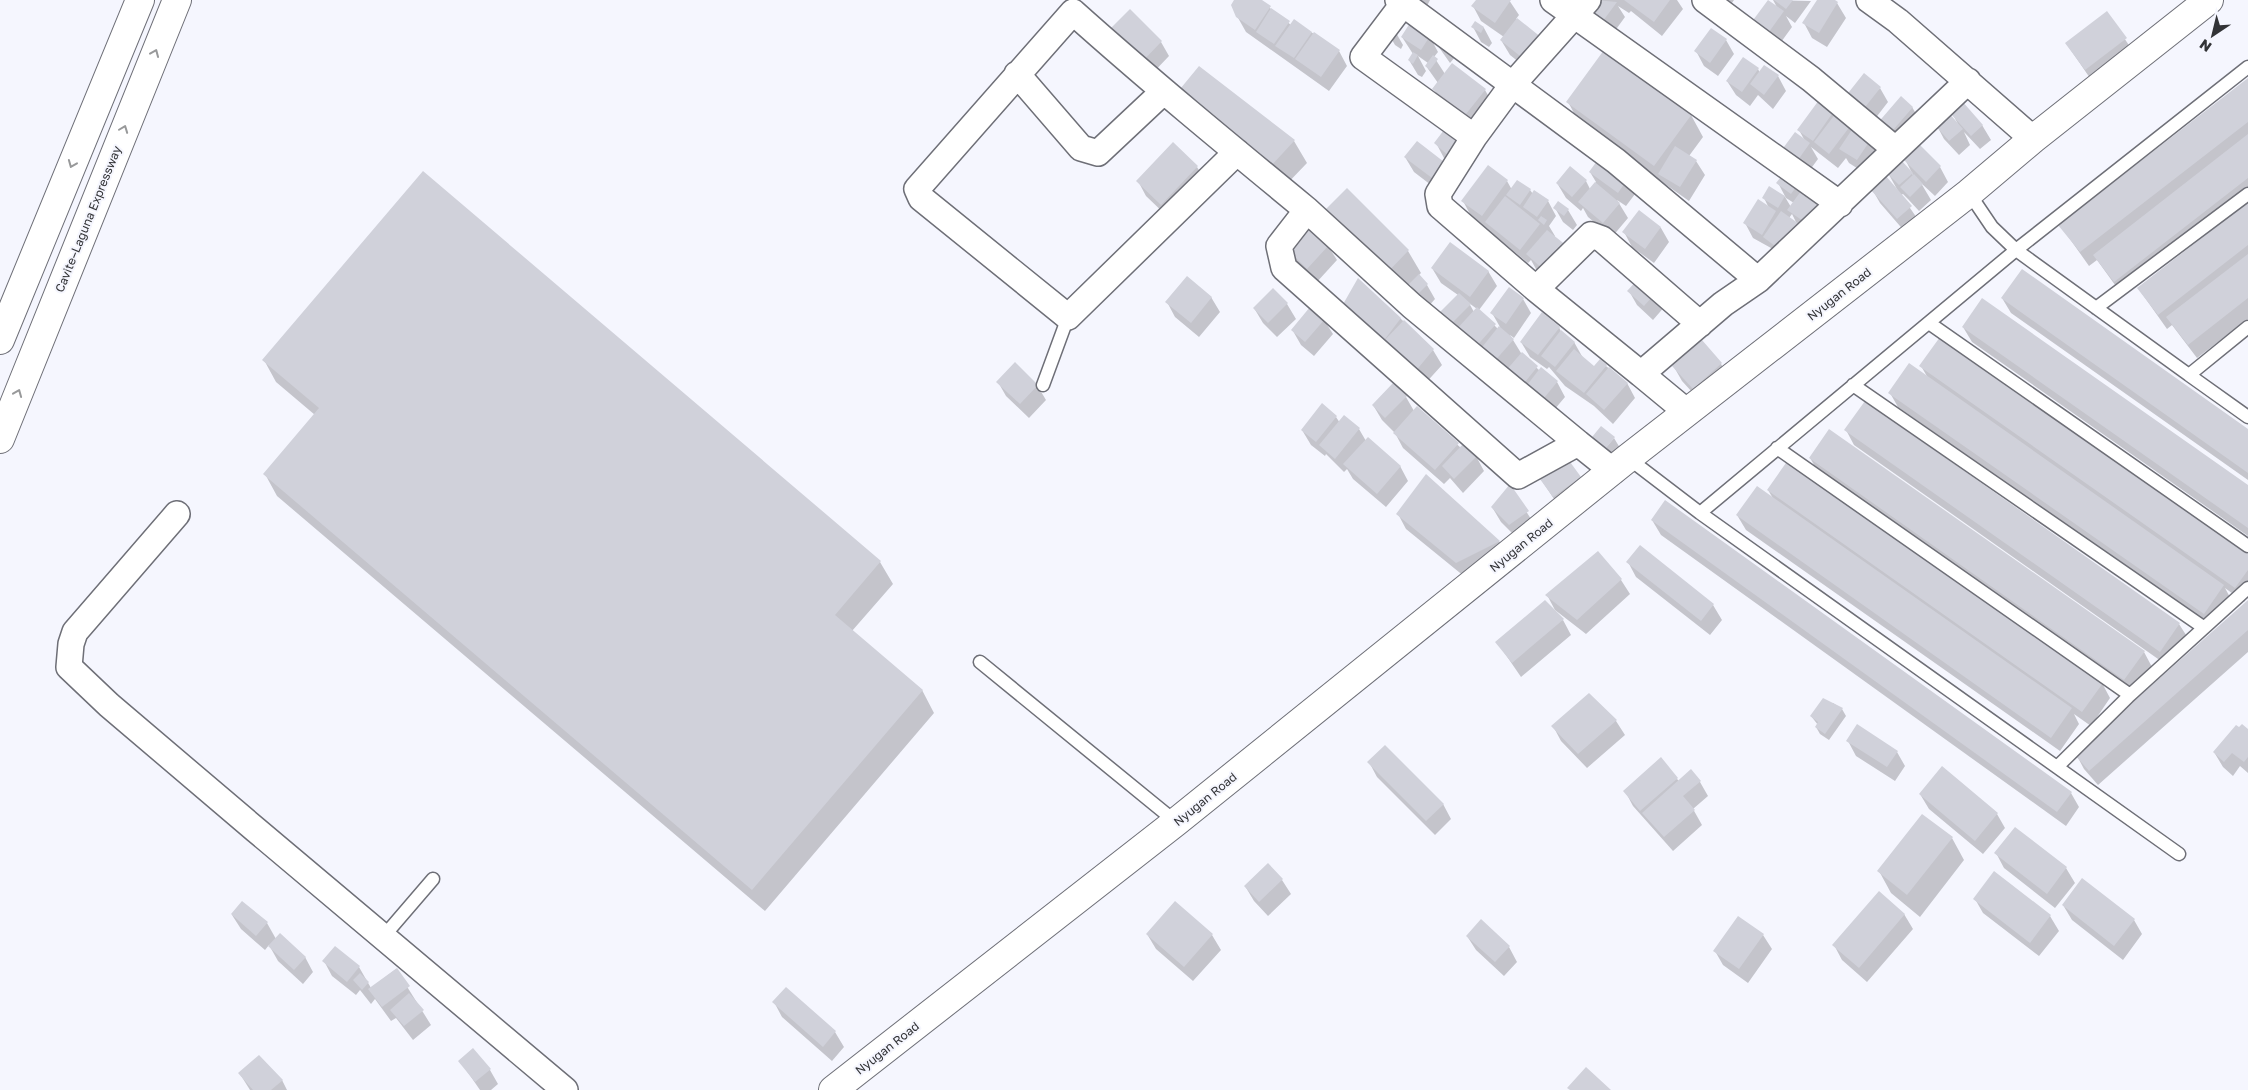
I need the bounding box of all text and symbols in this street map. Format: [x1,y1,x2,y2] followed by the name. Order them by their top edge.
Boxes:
[2188,10,2238,60] north arrow
[2196,36,2214,56] text: N
[148,49,159,58] one-way arrow
[118,125,128,134] one-way arrow
[52,143,124,294] street label: Cavite–Laguna Expressway
[68,159,78,168] one-way arrow
[1804,264,1874,324] street label: Nyugan Road
[12,390,22,398] one-way arrow
[1486,515,1556,575] street label: Nyugan Road
[1170,769,1240,829] street label: Nyugan Road
[852,1018,922,1078] street label: Nyugan Road

